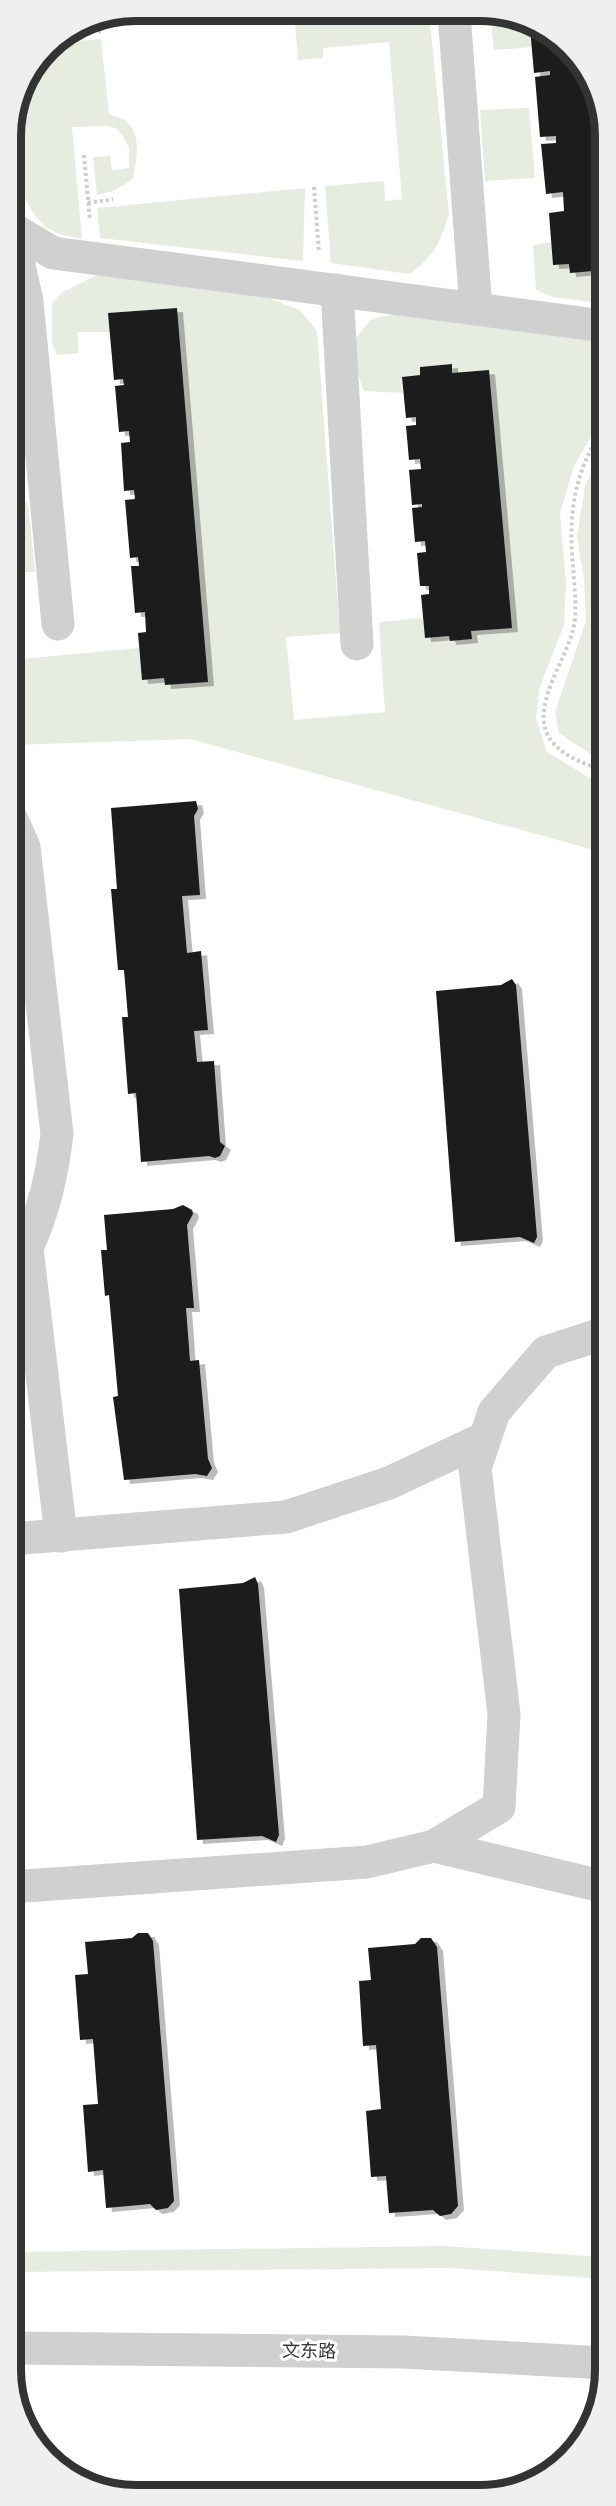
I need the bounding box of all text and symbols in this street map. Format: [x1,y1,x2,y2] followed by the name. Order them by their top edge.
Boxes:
[282,2341,336,2361] street label: 文东路

